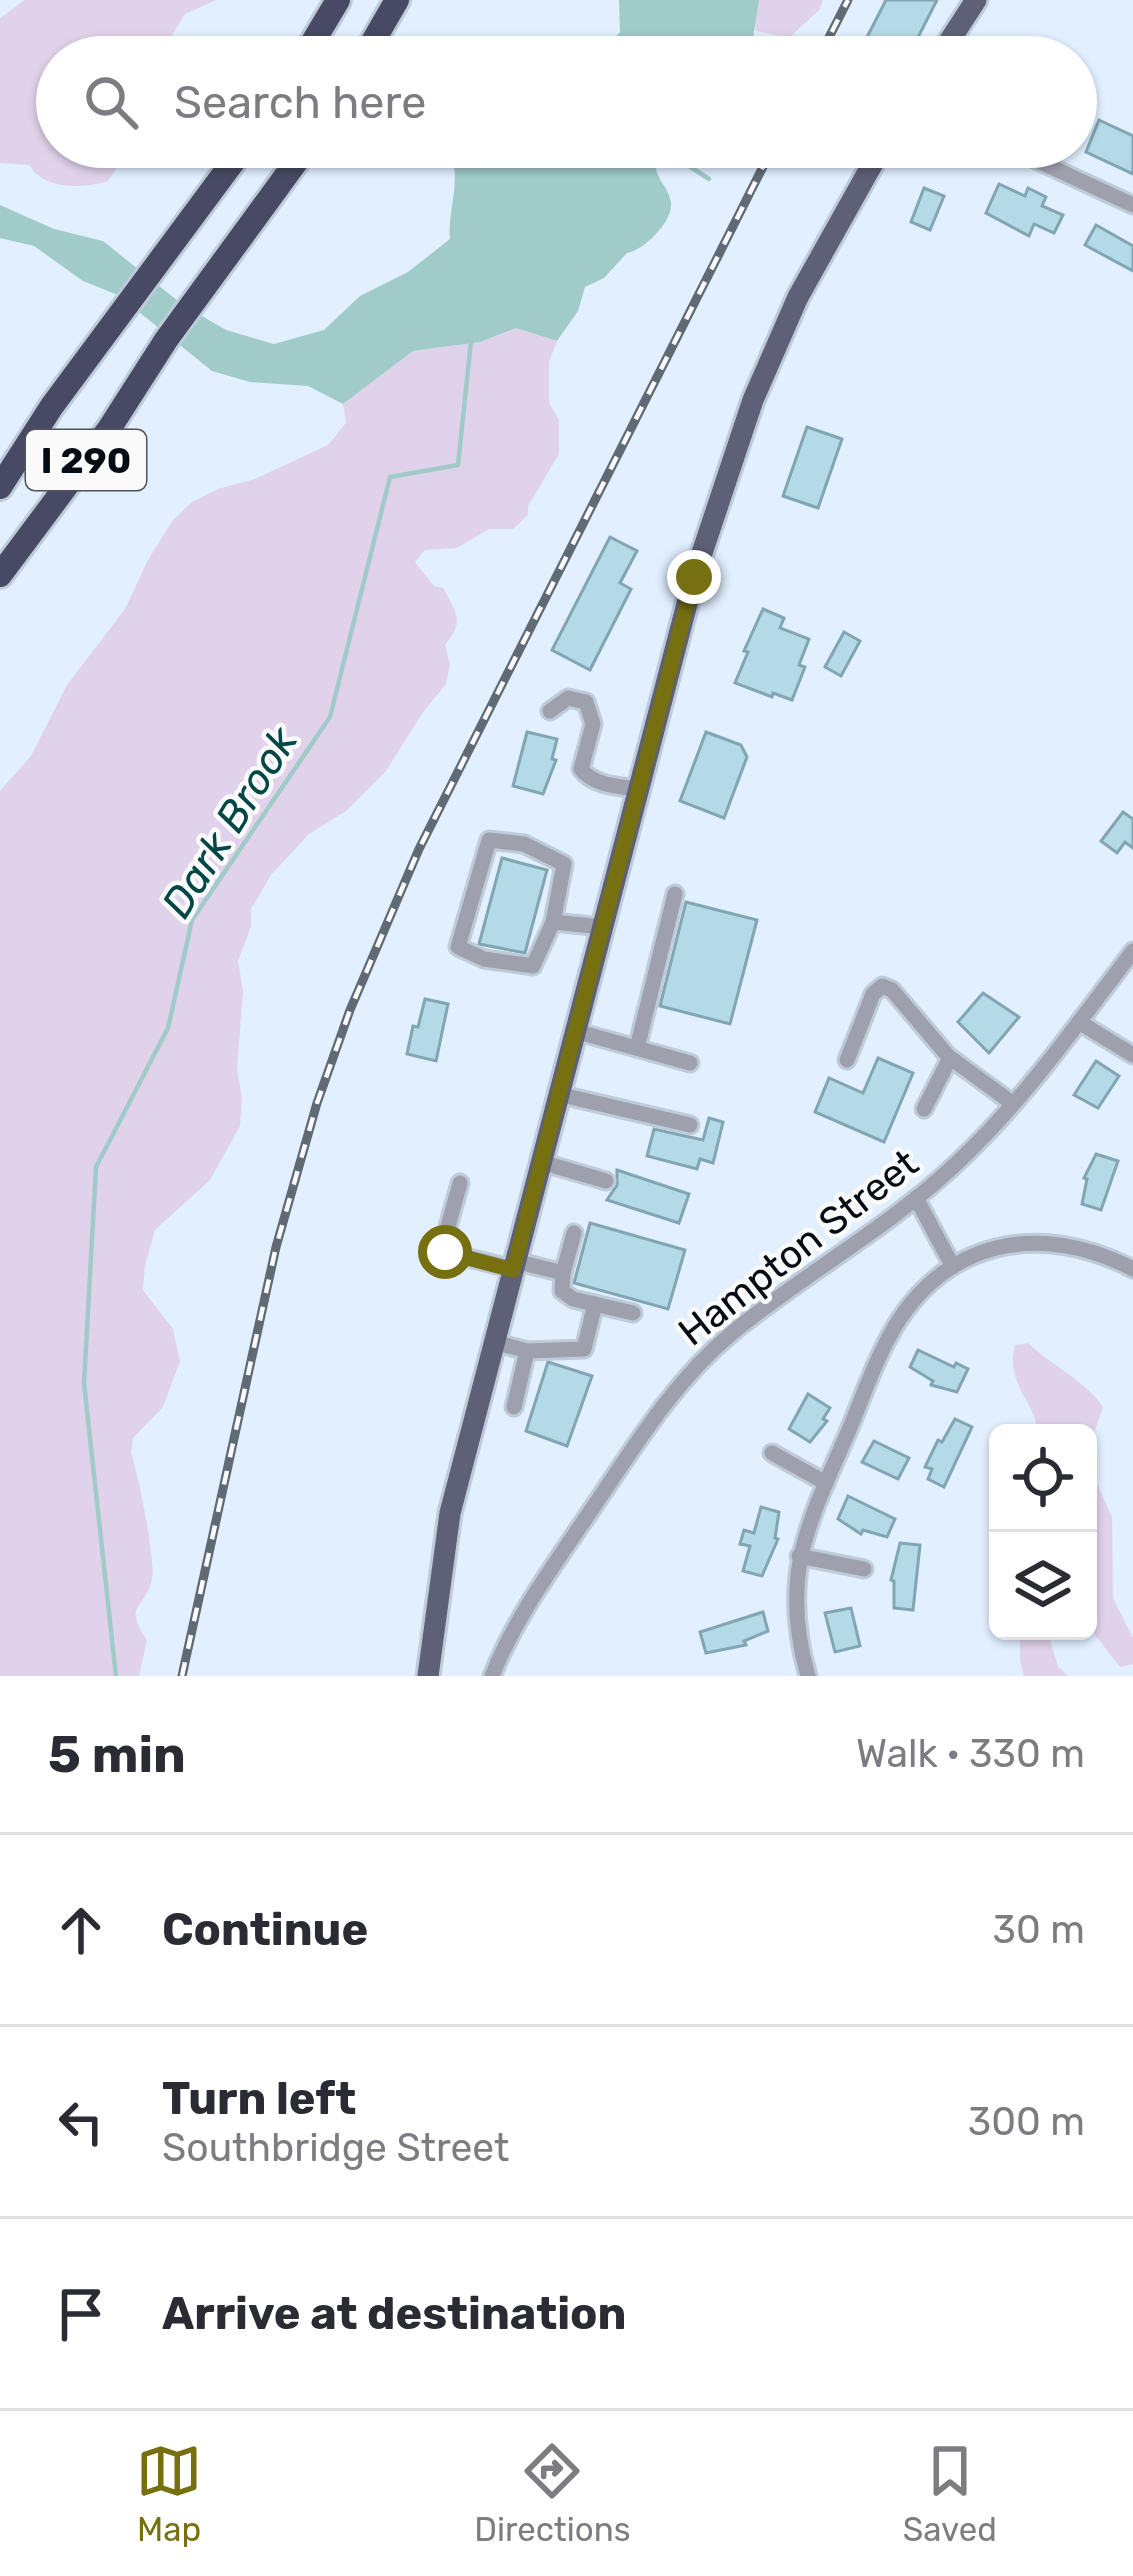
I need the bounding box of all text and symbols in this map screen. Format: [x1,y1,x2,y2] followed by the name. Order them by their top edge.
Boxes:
[36,36,1097,168] search box
[78,69,144,135] icon: search
[174,76,426,129] text: Search here
[26,430,146,490] road number: I 290
[667,550,721,604] route end
[152,717,309,927] water label: Dark Brook
[670,1140,927,1355] street label: Hampton Street
[418,1225,472,1279] route start
[989,1424,1097,1640] map controls
[989,1424,1097,1532] button: locate
[989,1532,1097,1640] button: layers
[48,1724,186,1785] text: 5 min
[856,1731,1085,1777] text: Walk · 330 m
[48,1897,114,1963] icon: ahead
[162,1903,368,1956] text: Continue
[993,1907,1085,1953] text: 30 m
[162,2072,356,2125] text: Turn left
[48,2089,114,2155] icon: left
[968,2099,1085,2145] text: 300 m
[162,2125,509,2171] text: Southbridge Street
[48,2281,114,2347] icon: arrive
[162,2287,627,2340] text: Arrive at destination
[136,2438,202,2549] tab: Map
[474,2438,631,2549] tab: Directions
[903,2438,997,2549] tab: Saved

